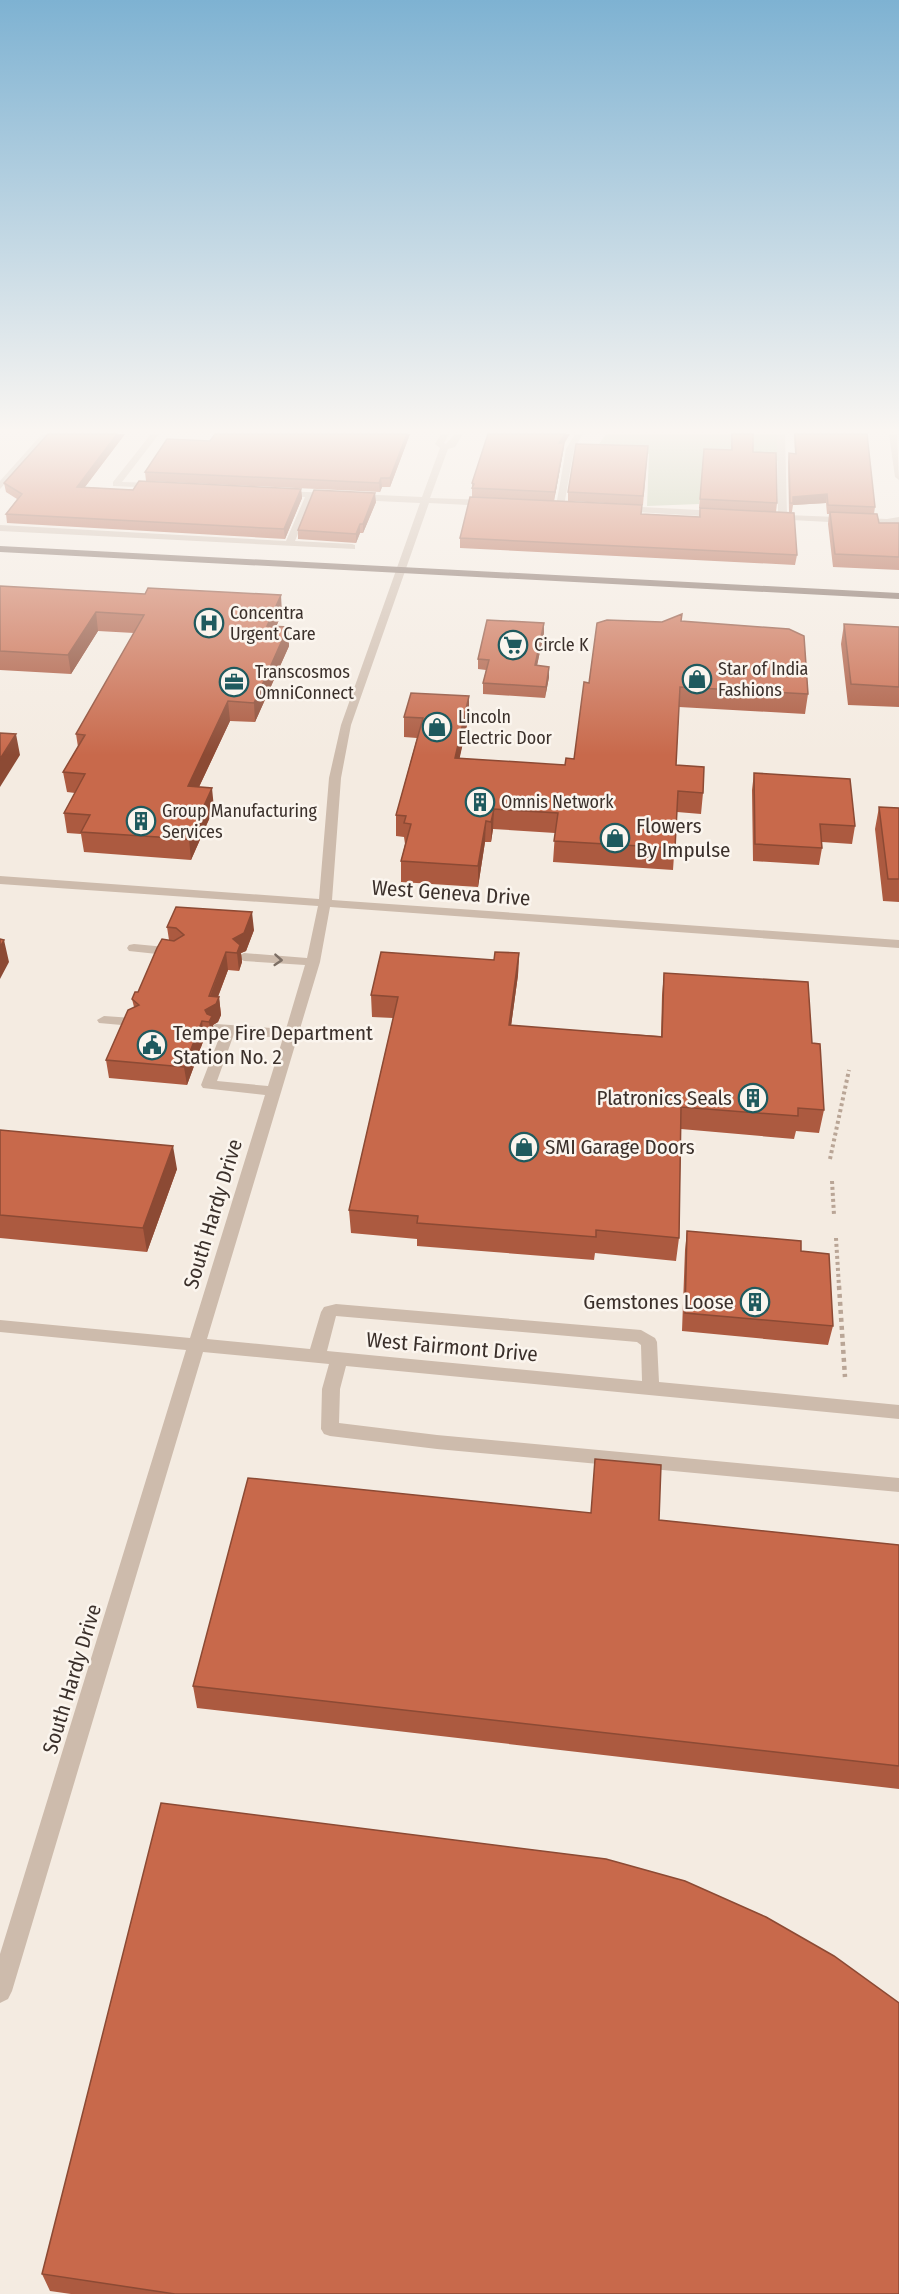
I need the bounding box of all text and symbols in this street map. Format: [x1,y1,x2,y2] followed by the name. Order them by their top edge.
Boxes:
[230,602,316,645] place label: Concentra Urgent Care
[193,607,225,639] hospital icon: Concentra Urgent Care
[497,629,529,661] supermarket icon: Circle K
[534,634,589,656] place label: Circle K
[718,658,809,701] place label: Star of India Fashions
[255,661,354,704] place label: Transcosmos OmniConnect
[681,663,713,695] shop icon: Star of India Fashions
[218,666,250,698] office icon: Transcosmos OmniConnect
[458,706,553,749] place label: Lincoln Electric Door
[421,711,453,743] shop icon: Lincoln Electric Door
[464,786,496,818] building icon: Omnis Network
[501,791,614,813] place label: Omnis Network
[162,800,318,843] place label: Group Manufacturing Services
[125,805,157,837] building icon: Group Manufacturing Services
[636,813,730,863] place label: Flowers By Impulse
[599,822,631,854] shop icon: Flowers By Impulse
[371,874,531,912] street label: West Geneva Drive
[274,953,283,966] one-way arrow
[173,1020,373,1070] place label: Tempe Fire Department Station No. 2
[136,1029,168,1061] public building icon: Tempe Fire Department Station No. 2
[737,1082,769,1114] building icon: Platronics Seals
[596,1085,732,1111] place label: Platronics Seals
[508,1131,540,1163] shop icon: SMI Garage Doors
[545,1134,695,1160] place label: SMI Garage Doors
[178,1136,248,1292] street label: South Hardy Drive
[739,1286,771,1318] building icon: Gemstones Loose
[583,1289,734,1315] place label: Gemstones Loose
[365,1327,539,1367] street label: West Fairmont Drive
[37,1601,107,1757] street label: South Hardy Drive

